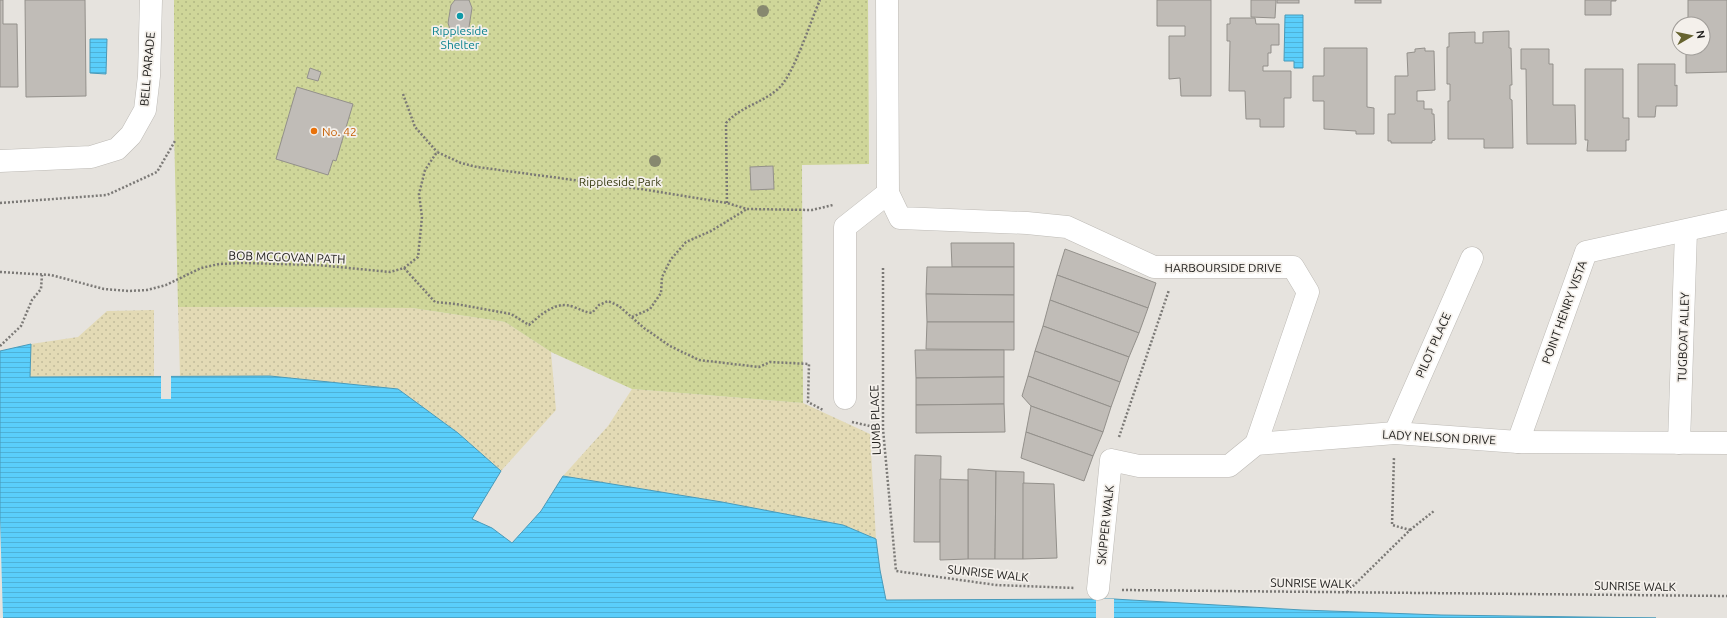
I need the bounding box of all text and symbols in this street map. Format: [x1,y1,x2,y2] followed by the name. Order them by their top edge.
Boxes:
[455,11,465,21] marker: Rippleside Shelter
[1671,16,1711,56] north arrow
[432,24,488,51] place label: Rippleside Shelter
[1694,29,1707,39] text: N
[137,31,157,107] street label: BELL PARADE
[322,125,357,138] place label: No. 42
[309,126,319,136] marker: No. 42
[579,175,661,188] park label: Rippleside Park
[228,248,346,266] street label: BOB MCGOVAN PATH
[1539,258,1589,365] street label: POINT HENRY VISTA
[1165,261,1282,274] street label: HARBOURSIDE DRIVE
[1675,292,1691,382] street label: TUGBOAT ALLEY
[1413,310,1453,380] street label: PILOT PLACE
[867,384,883,455] street label: LUMB PLACE
[1382,428,1496,446] street label: LADY NELSON DRIVE
[1094,484,1116,566] street label: SKIPPER WALK
[947,562,1030,584] street label: SUNRISE WALK
[1270,576,1353,590] street label: SUNRISE WALK
[1594,579,1677,593] street label: SUNRISE WALK

